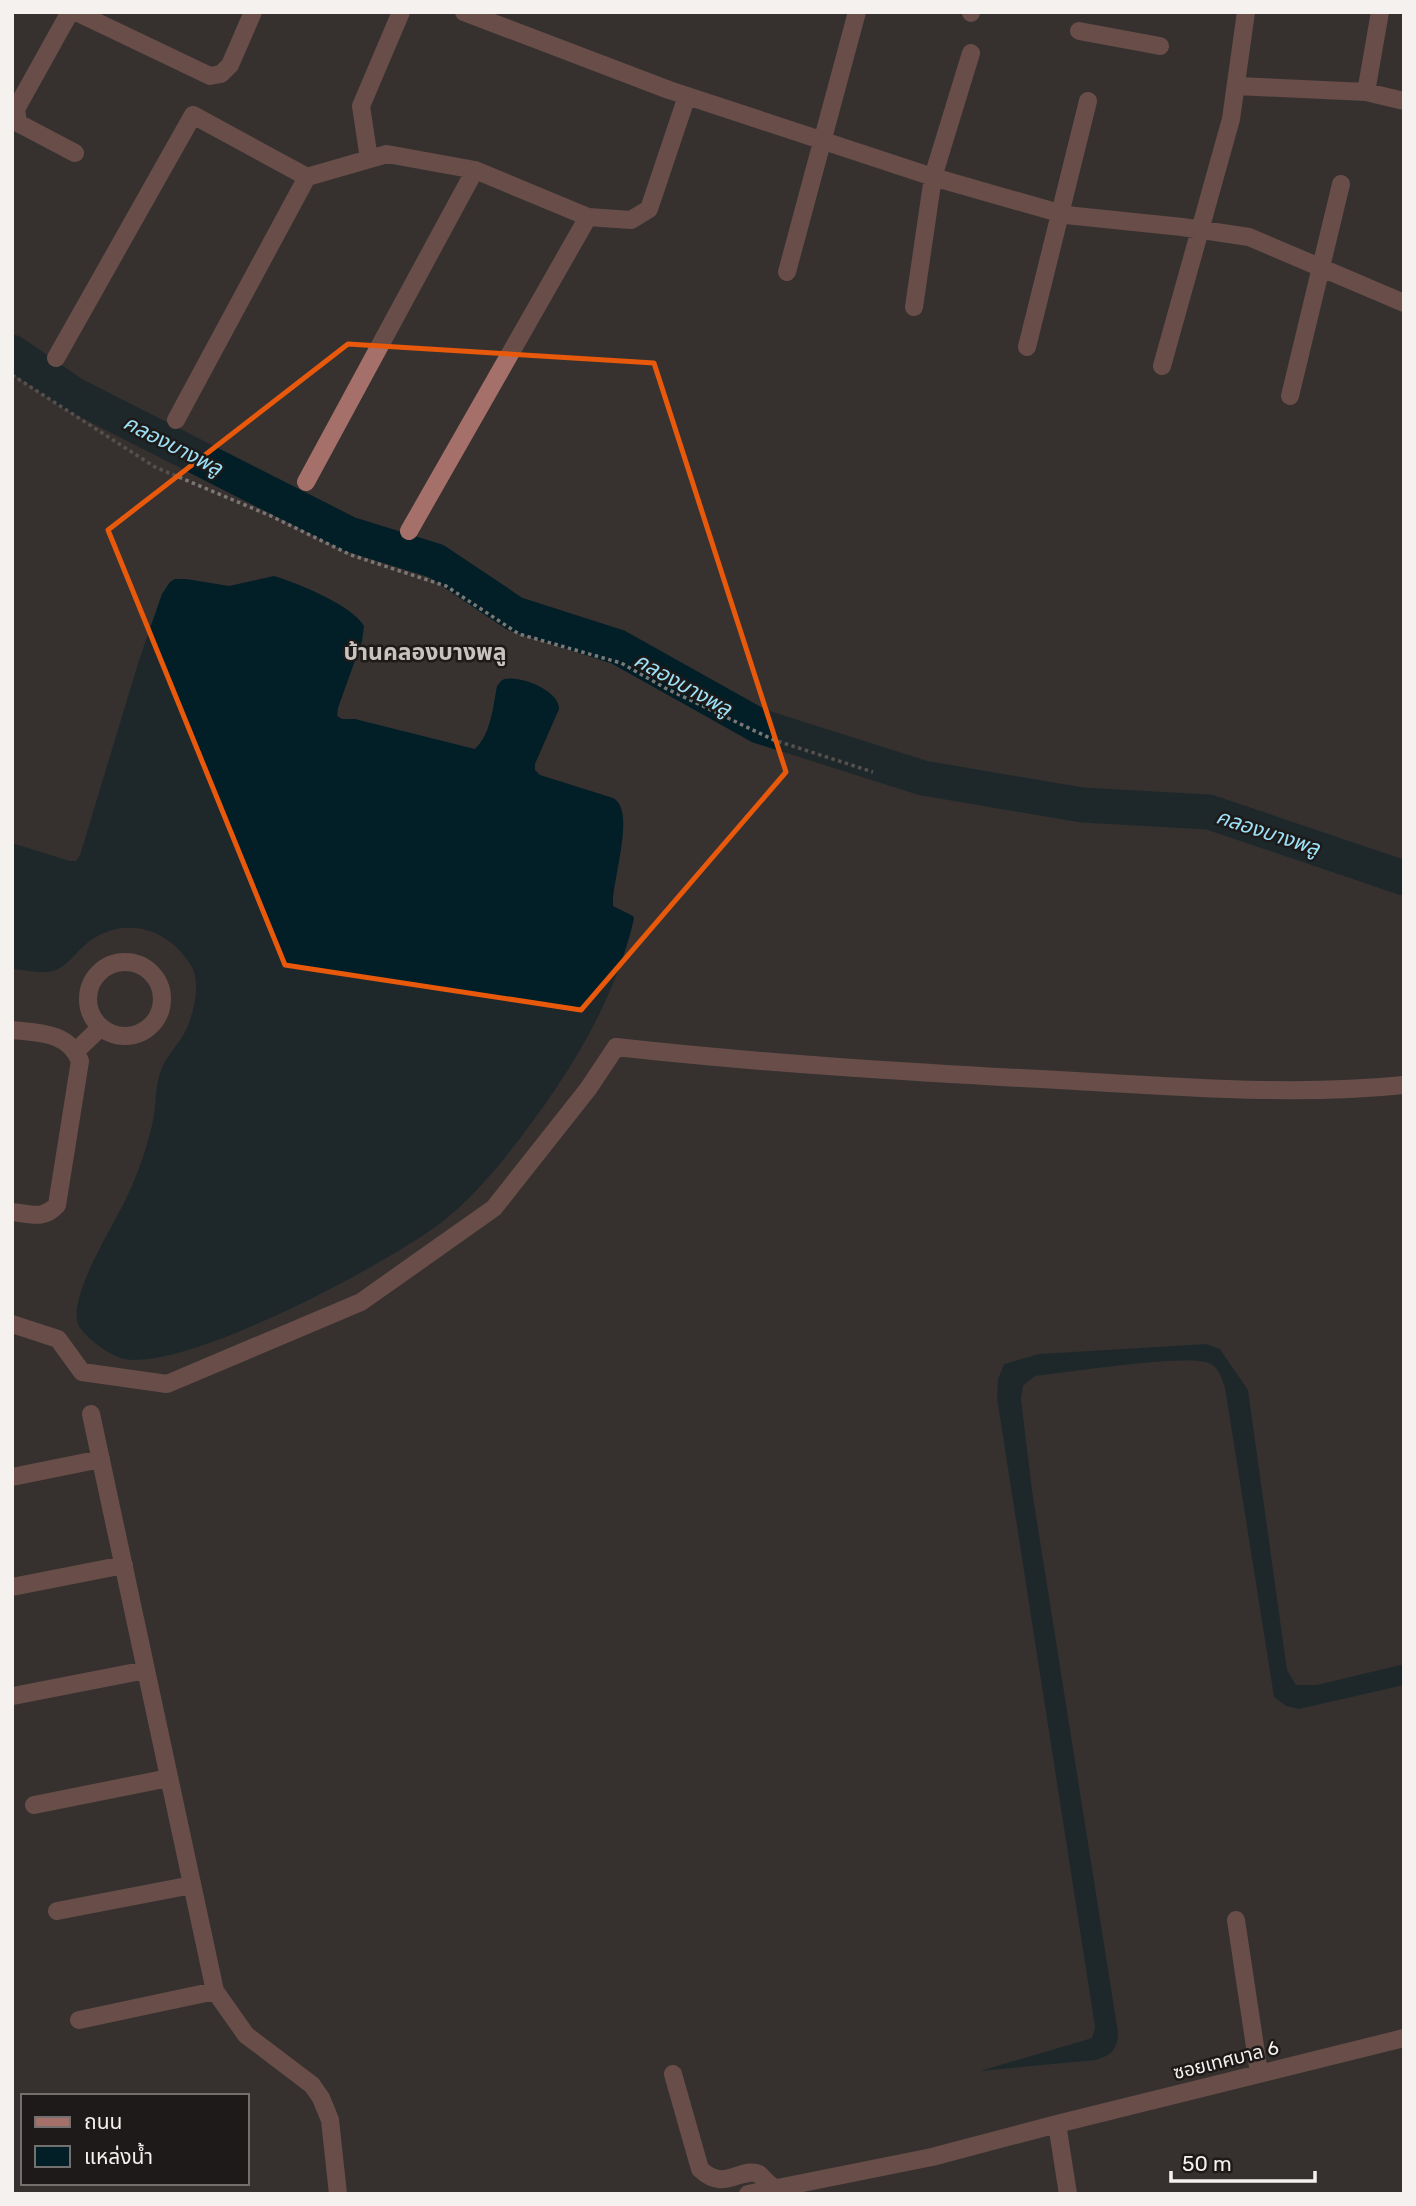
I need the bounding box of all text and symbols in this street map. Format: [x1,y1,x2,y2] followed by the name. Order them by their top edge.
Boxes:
[119,410,227,482] water label: คลองบางพลู
[343,638,507,666] district label: บ้านคลองบางพลู
[630,647,737,722] water label: คลองบางพลู
[1213,804,1324,862] water label: คลองบางพลู
[1171,2036,1281,2084] street label: ซอยเทศบาล 6
[21,2094,248,2185] legend
[84,2109,122,2134] text: ถนน
[1171,2140,1314,2184] scale bar
[84,2142,153,2169] text: แหล่งน้ำ
[1182,2151,1232,2176] text: 50 m

